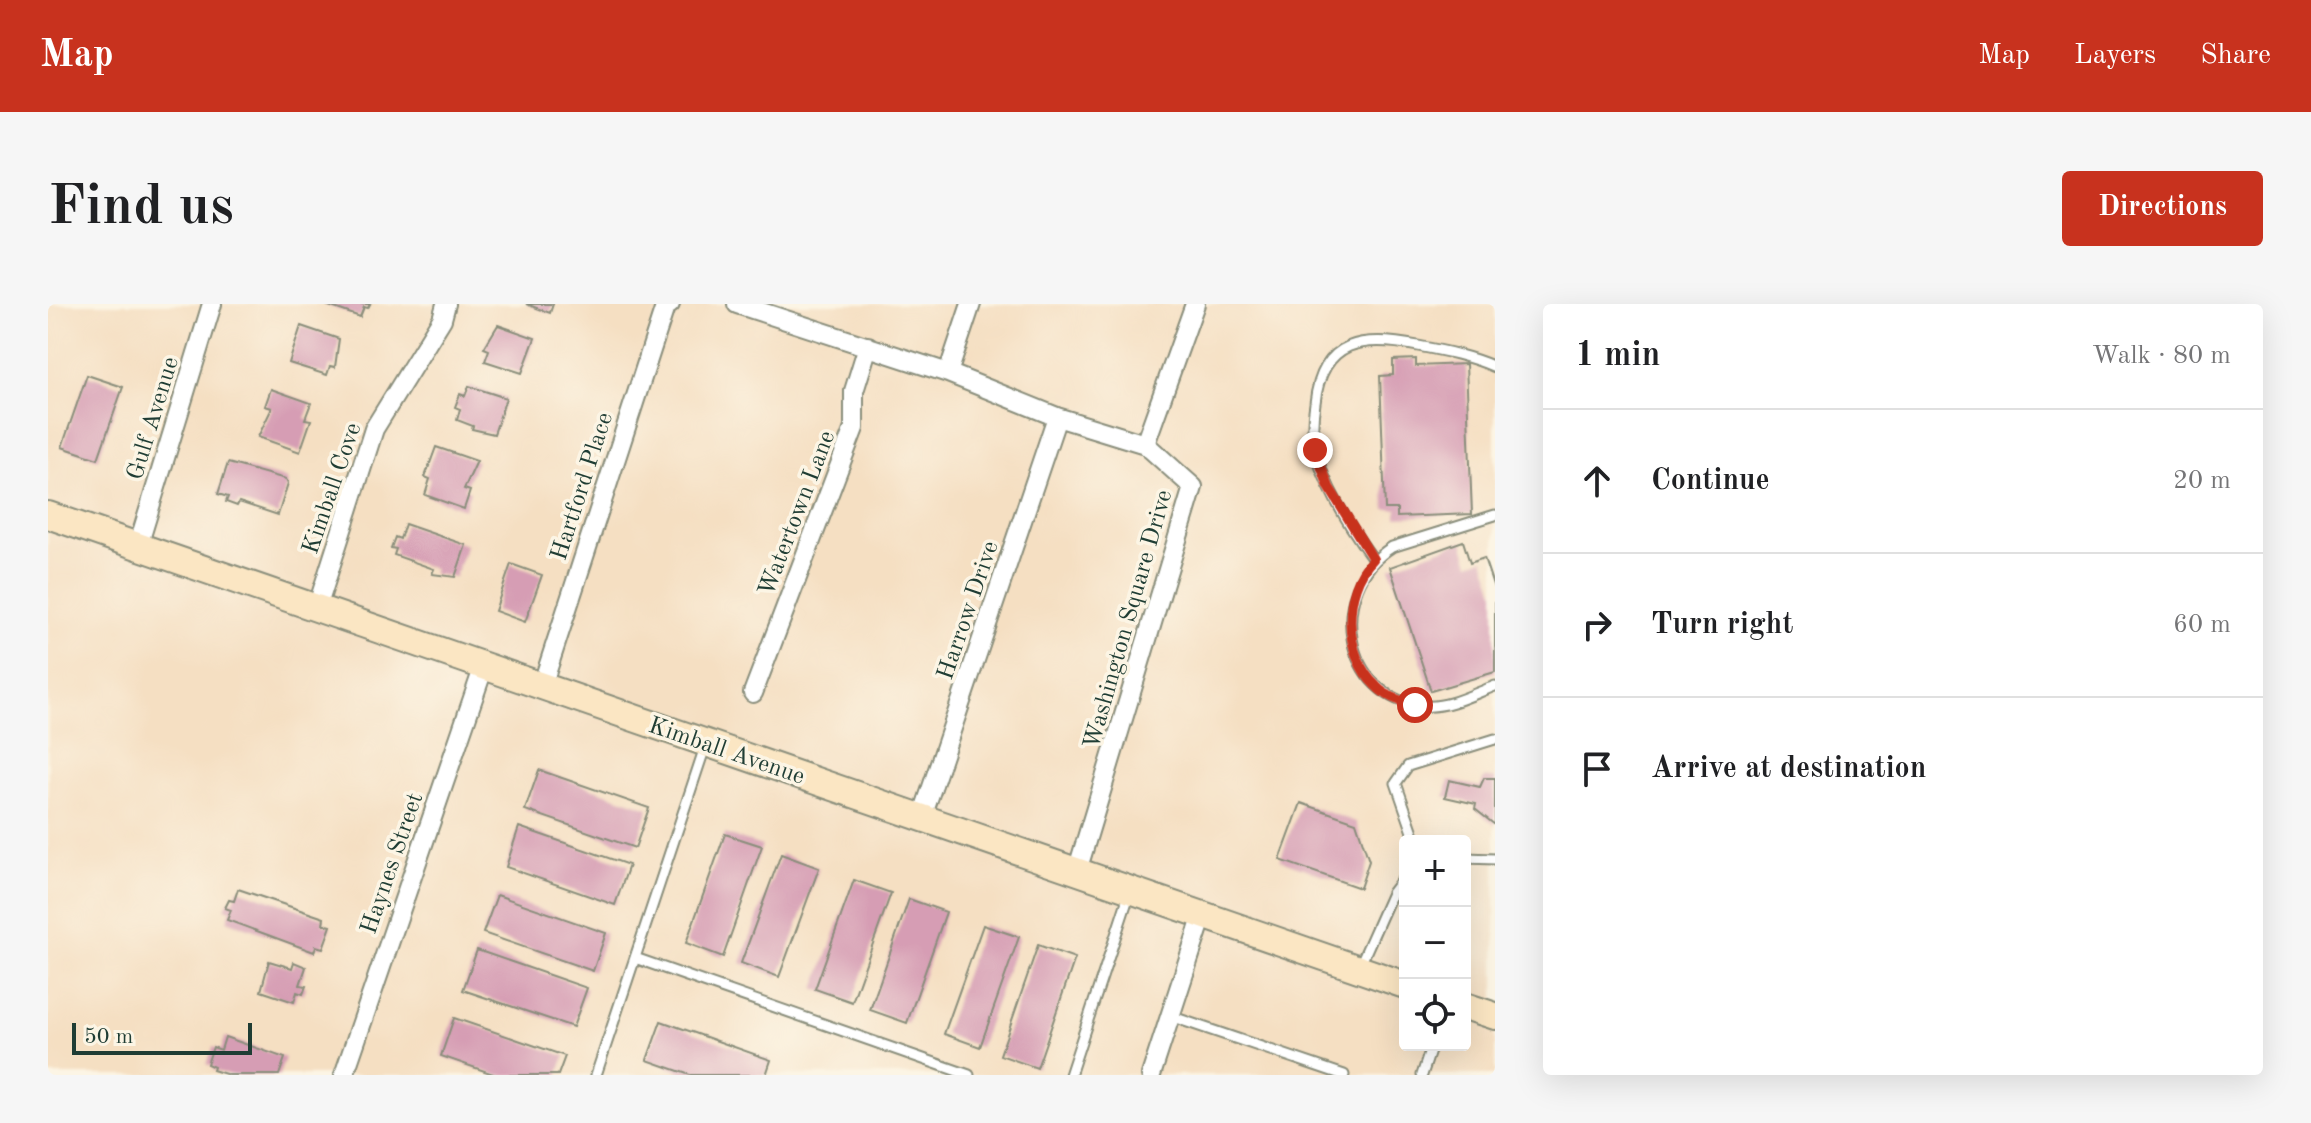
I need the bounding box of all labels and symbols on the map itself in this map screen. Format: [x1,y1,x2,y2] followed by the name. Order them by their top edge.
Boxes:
[124,354,184,483] street label: Gulf Avenue
[548,410,618,564] street label: Hartford Place
[299,420,367,557] street label: Kimball Cove
[755,428,840,600] street label: Watertown Lane
[1297,432,1333,468] route end
[1080,487,1177,752] street label: Washington Square Drive
[934,538,1004,683] street label: Harrow Drive
[1397,687,1433,723] route start
[645,714,808,790] street label: Kimball Avenue
[357,790,428,937] street label: Haynes Street
[72,1019,252,1055] scale bar

